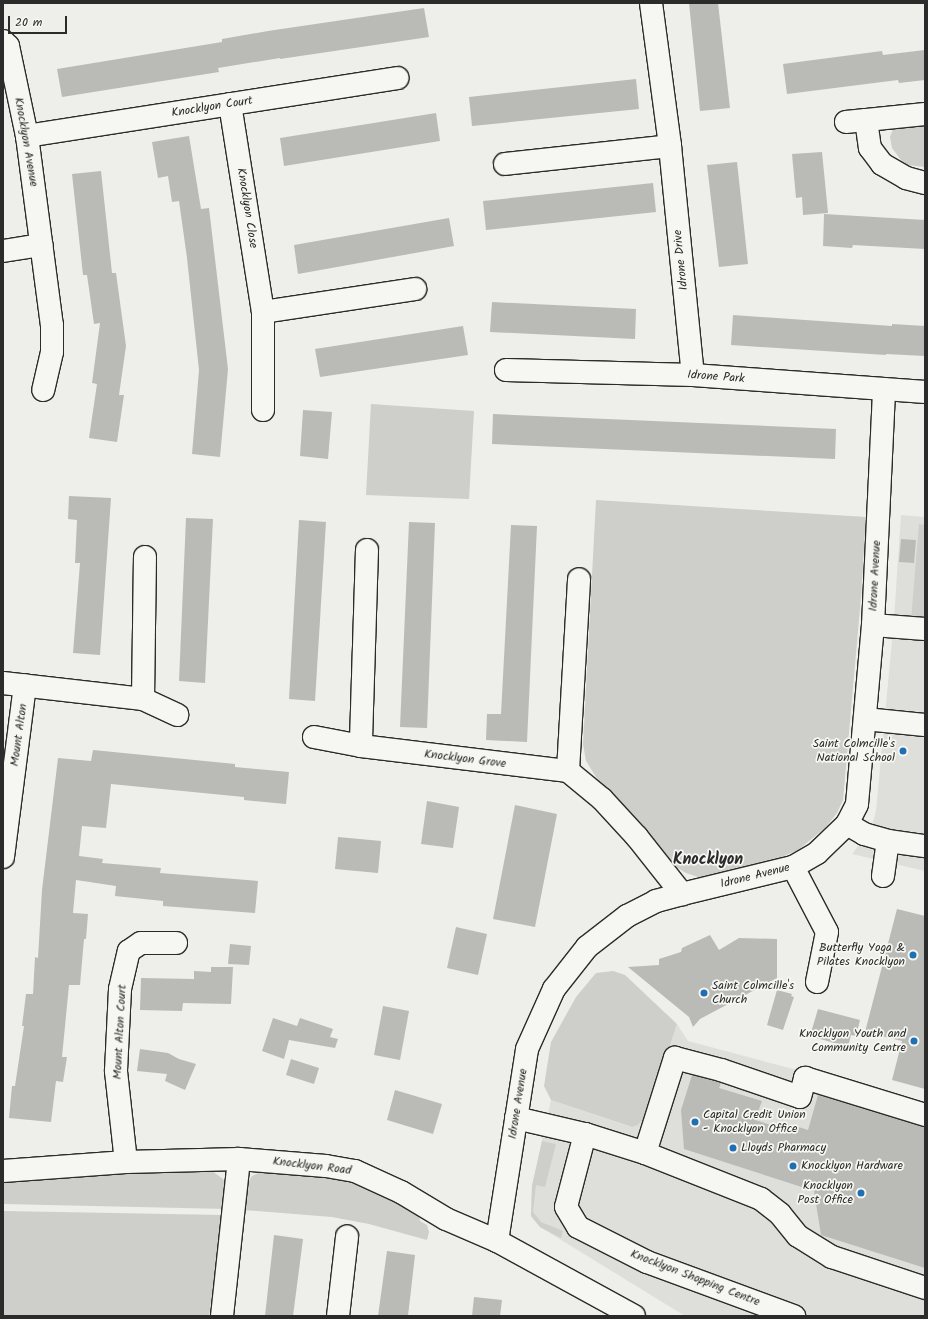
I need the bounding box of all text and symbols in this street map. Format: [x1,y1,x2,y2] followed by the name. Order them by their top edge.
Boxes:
[10,8,69,34] scale bar
[15,13,42,32] text: 20 m
[170,93,254,121] street label: Knocklyon Court
[11,96,41,188] street label: Knocklyon Avenue
[234,167,260,249] street label: Knocklyon Close
[671,229,691,291] street label: Idrone Drive
[687,368,745,386] street label: Idrone Park
[866,540,884,612] street label: Idrone Avenue
[7,703,31,767] street label: Mount Alton
[813,737,895,765] place label: Saint Colmcille's National School
[898,746,908,756] marker: Saint Colmcille's National School
[423,747,507,771] street label: Knocklyon Grove
[673,850,743,870] district label: Knocklyon
[719,860,791,892] street label: Idrone Avenue
[817,941,905,969] place label: Butterfly Yoga & Pilates Knocklyon
[908,950,918,960] marker: Butterfly Yoga & Pilates Knocklyon
[712,979,794,1007] place label: Saint Colmcille's Church
[110,984,130,1080] street label: Mount Alton Court
[699,988,709,998] marker: Saint Colmcille's Church
[799,1027,906,1055] place label: Knocklyon Youth and Community Centre
[909,1036,919,1046] marker: Knocklyon Youth and Community Centre
[505,1068,531,1140] street label: Idrone Avenue
[703,1108,806,1136] place label: Capital Credit Union - Knocklyon Office
[690,1117,700,1127] marker: Capital Credit Union - Knocklyon Office
[741,1141,826,1155] place label: Lloyds Pharmacy
[728,1143,738,1153] marker: Lloyds Pharmacy
[272,1154,352,1178] street label: Knocklyon Road
[801,1159,903,1173] place label: Knocklyon Hardware
[788,1161,798,1171] marker: Knocklyon Hardware
[798,1179,853,1207] place label: Knocklyon Post Office
[856,1188,866,1198] marker: Knocklyon Post Office
[628,1247,762,1309] street label: Knocklyon Shopping Centre

